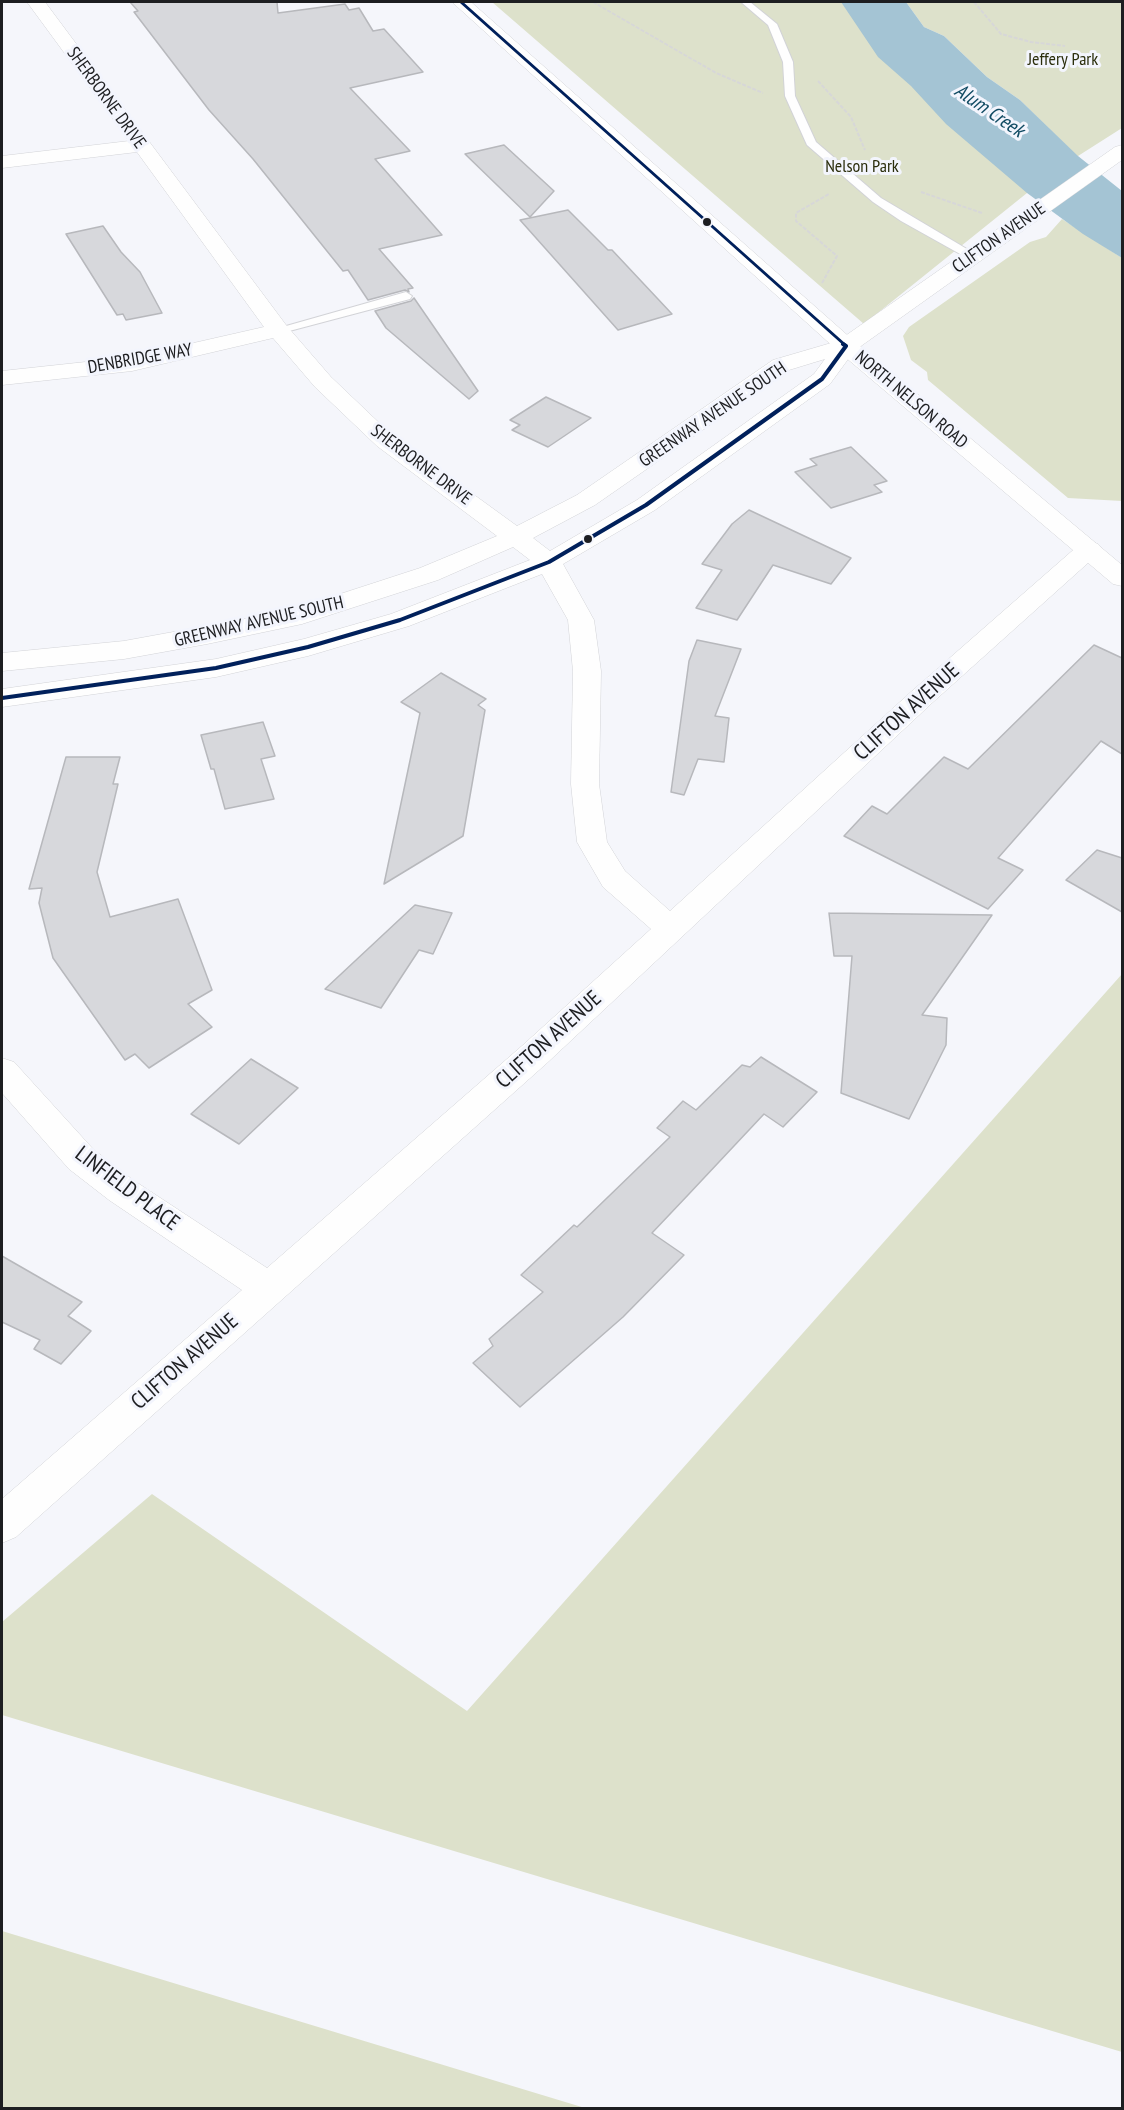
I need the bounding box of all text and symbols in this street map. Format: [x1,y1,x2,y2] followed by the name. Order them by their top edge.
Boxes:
[62,43,150,153] street label: SHERBORNE DRIVE
[1028,49,1098,71] park label: Jeffery Park
[950,79,1028,143] water label: Alum Creek
[825,156,899,178] park label: Nelson Park
[948,198,1050,278] street label: CLIFTON AVENUE
[701,216,713,228] unlabelled marker
[86,339,194,379] street label: DENBRIDGE WAY
[850,347,972,453] street label: NORTH NELSON ROAD
[635,358,791,472] street label: GREENWAY AVENUE SOUTH
[366,420,476,510] street label: SHERBORNE DRIVE
[582,533,594,545] unlabelled marker
[172,592,346,652] street label: GREENWAY AVENUE SOUTH
[849,658,965,766] street label: CLIFTON AVENUE
[491,986,607,1094] street label: CLIFTON AVENUE
[70,1141,184,1237] street label: LINFIELD PLACE
[126,1308,244,1416] street label: CLIFTON AVENUE

